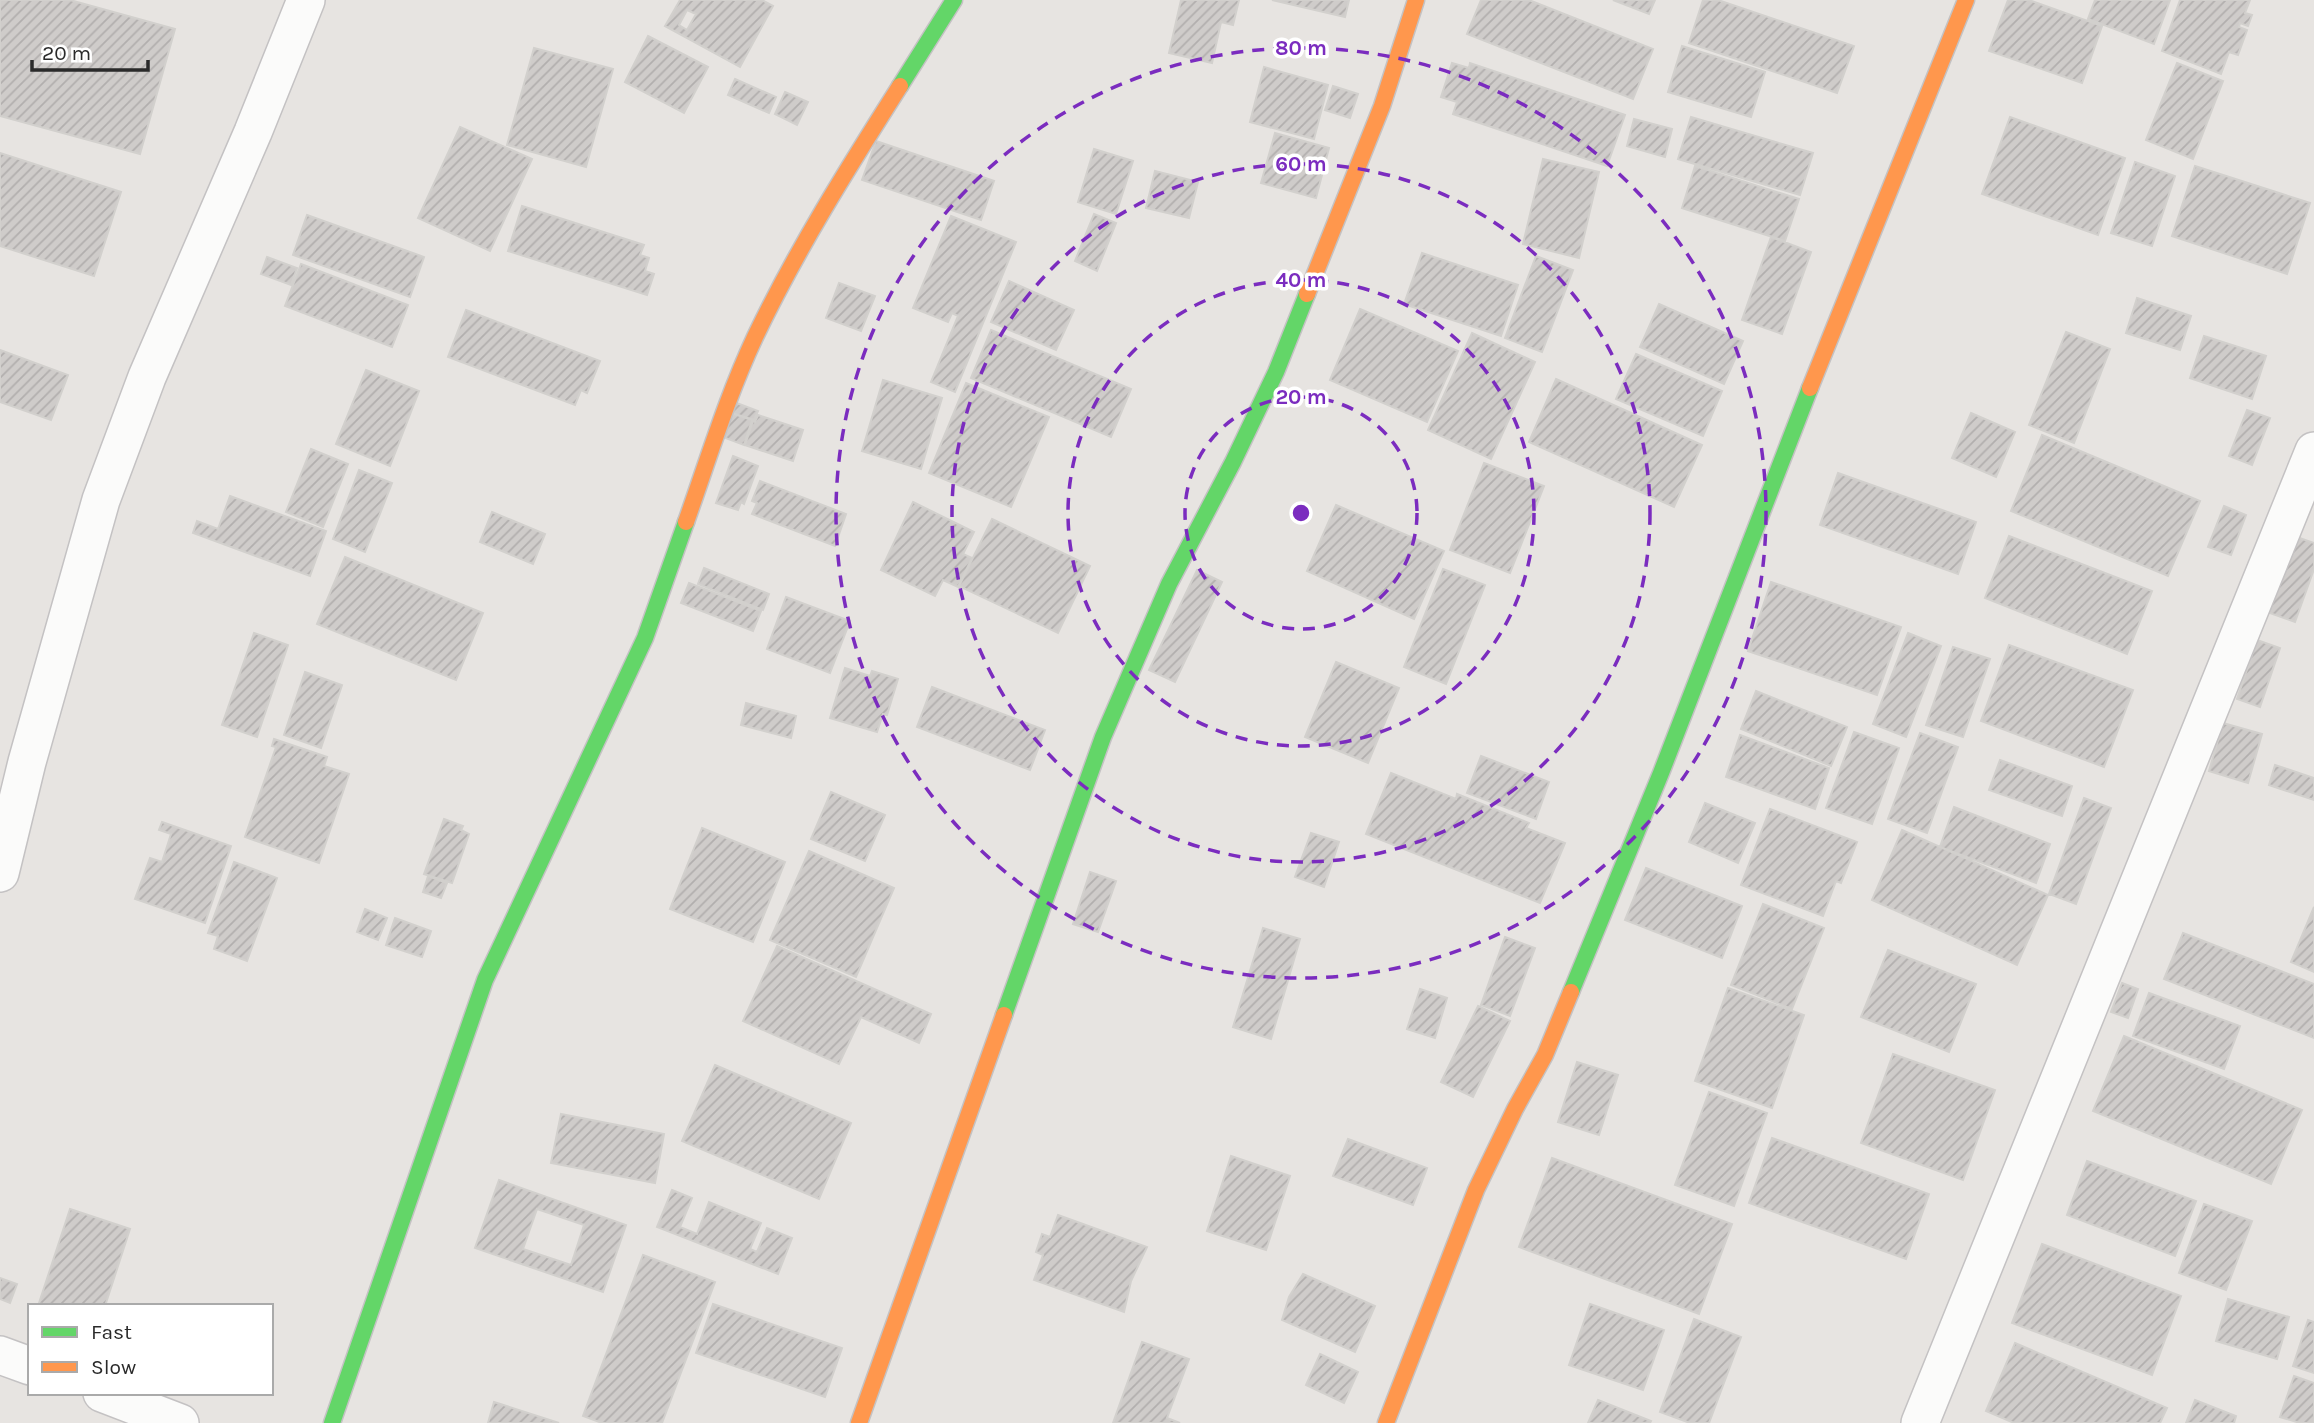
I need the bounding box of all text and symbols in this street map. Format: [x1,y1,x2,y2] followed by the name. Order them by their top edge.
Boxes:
[32,28,147,72] scale bar
[1275,36,1327,60] text: 80 m
[42,41,91,65] text: 20 m
[1275,152,1327,176] text: 60 m
[1275,268,1327,292] text: 40 m
[1275,385,1327,409] text: 20 m
[1289,501,1313,525] centre of rings
[28,1304,273,1395] legend
[91,1320,132,1344] text: Fast
[91,1355,136,1379] text: Slow

